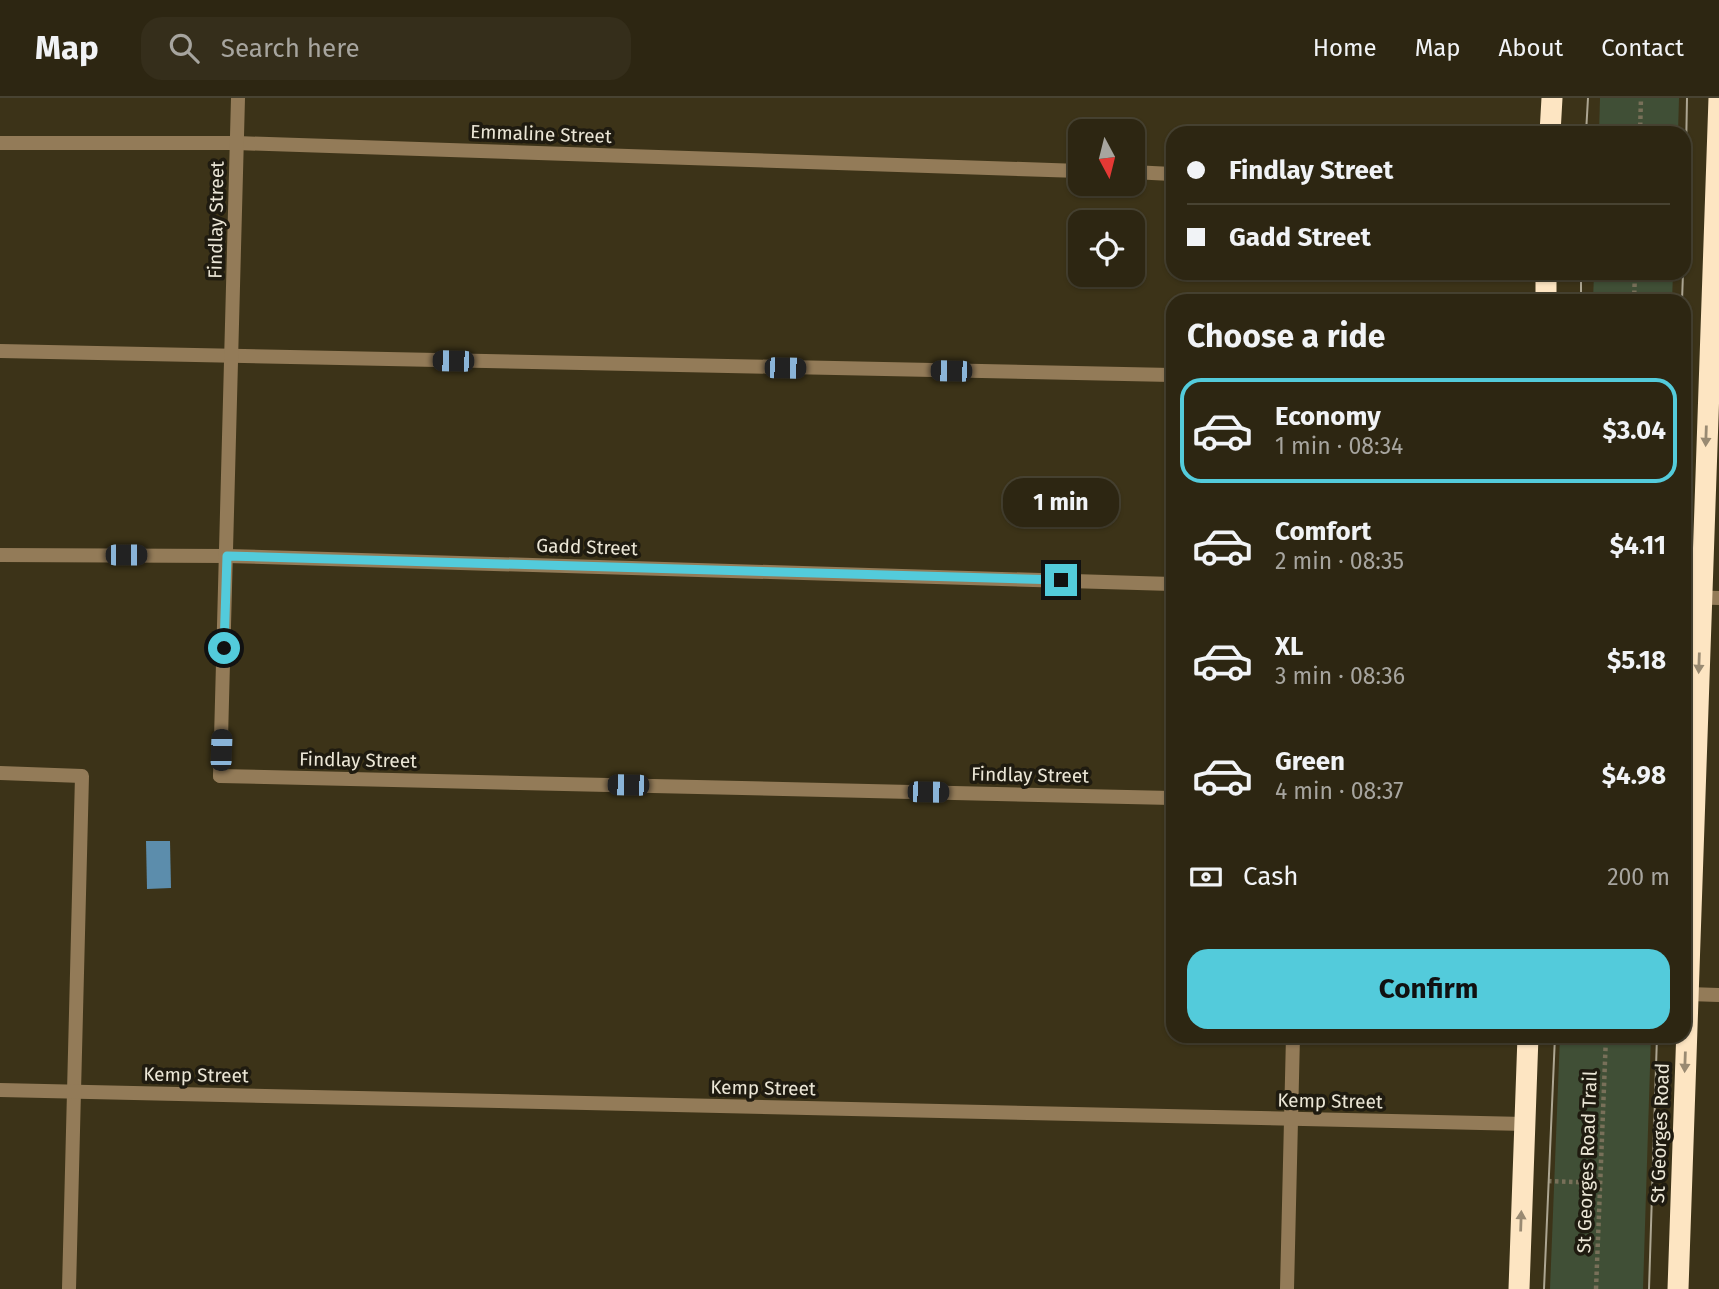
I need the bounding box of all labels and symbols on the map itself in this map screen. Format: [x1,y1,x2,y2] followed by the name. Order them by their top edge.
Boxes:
[1068,119,1144,196] north arrow
[470,120,612,148] street label: Emmaline Street
[203,161,229,279] street label: Findlay Street
[432,350,475,372] car
[764,357,807,379] car
[930,360,973,382] car
[1701,425,1712,447] one-way arrow
[1003,478,1119,528] callout: 1 min
[536,534,638,560] street label: Gadd Street
[106,545,148,566] car
[1045,564,1077,596] route end
[208,632,240,664] route start
[1693,652,1704,674] one-way arrow
[210,729,233,771] car
[299,747,417,773] street label: Findlay Street
[971,762,1089,788] street label: Findlay Street
[607,774,650,796] car
[907,781,950,803] car
[1680,1051,1691,1073] one-way arrow
[1646,1062,1674,1204] street label: St Georges Road
[143,1063,249,1087] street label: Kemp Street
[1572,1070,1602,1254] street label: St Georges Road Trail
[710,1076,816,1100] street label: Kemp Street
[1277,1089,1383,1113] street label: Kemp Street
[1516,1210,1527,1232] one-way arrow

